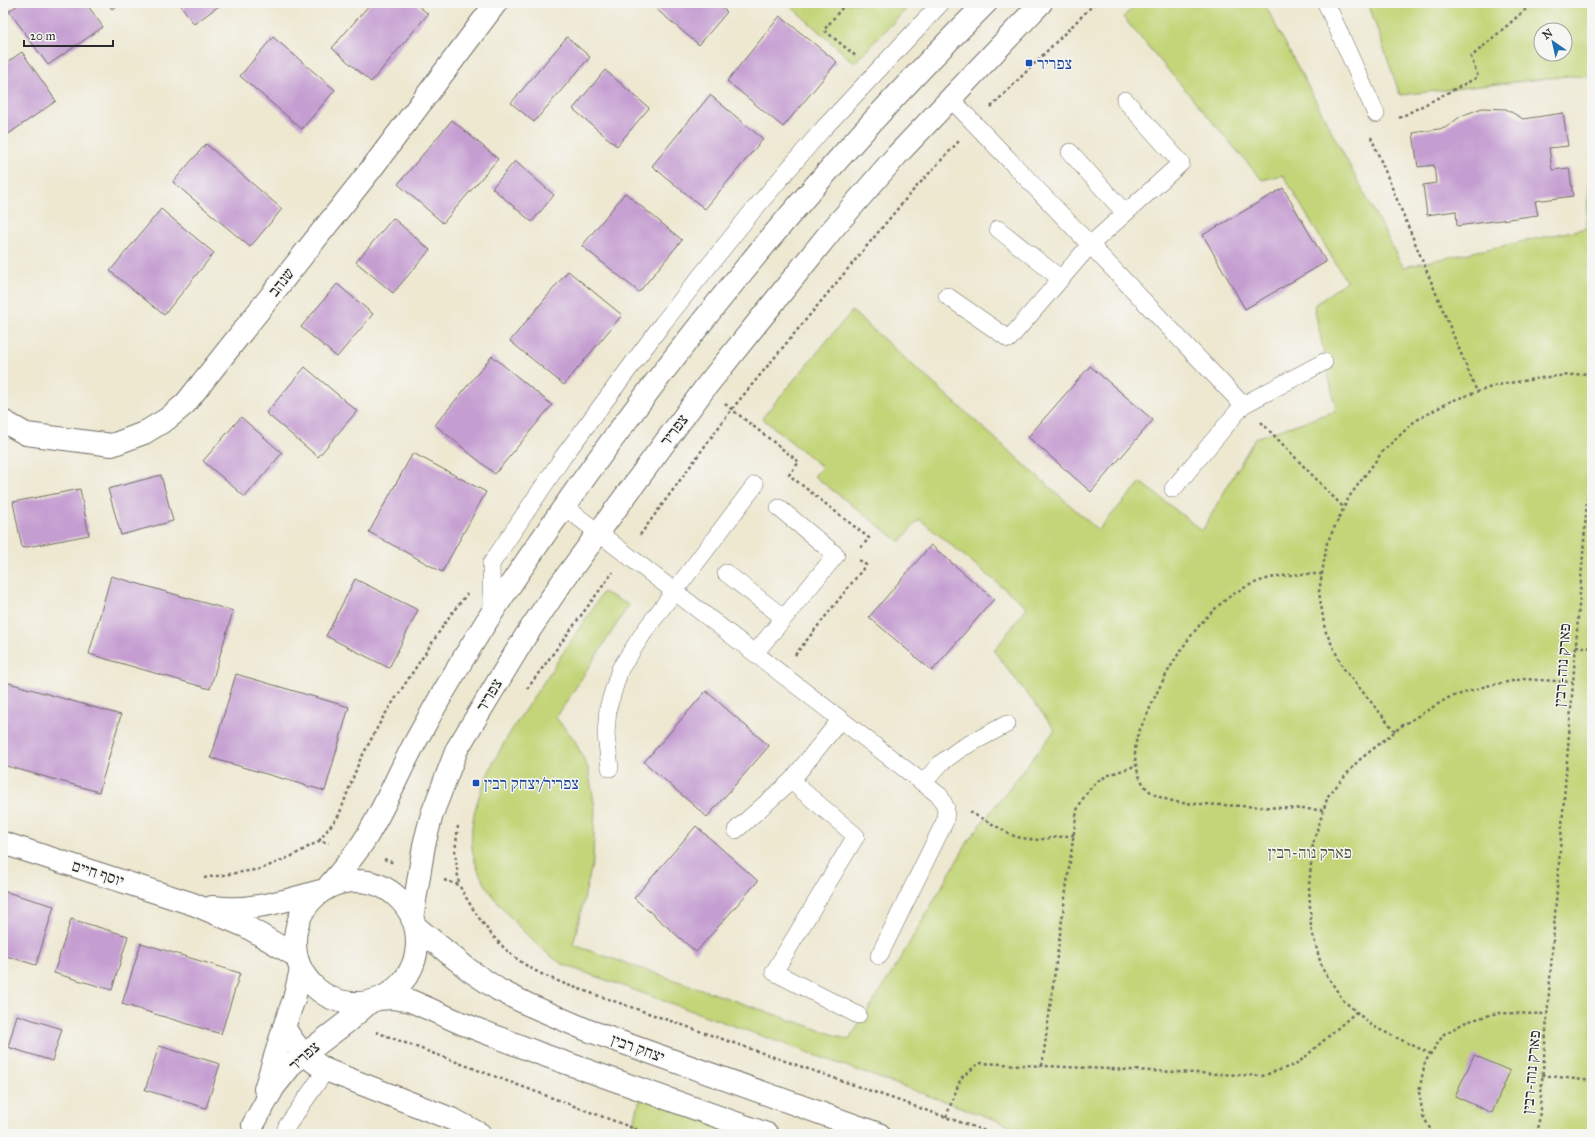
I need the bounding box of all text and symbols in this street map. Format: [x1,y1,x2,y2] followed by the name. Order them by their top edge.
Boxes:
[24,22,113,48] scale bar
[1533,22,1573,62] north arrow
[1540,26,1556,42] text: N
[30,29,56,43] text: 20 m
[1037,54,1072,73] place label: צפריר
[1024,58,1034,68] marker: צפריר
[264,264,298,300] street label: שנהב
[656,410,692,450] street label: צפריר
[1550,623,1574,707] street label: פארק נוה-רבין
[472,675,506,715] street label: צפריר
[484,774,579,793] place label: צפריר/יצחק רבין
[471,778,481,788] marker: צפריר/יצחק רבין
[1268,843,1352,862] park label: פארק נוה-רבין
[69,856,127,890] street label: יוסף חיים
[1518,1029,1544,1115] street label: פארק נוה-רבין
[609,1030,667,1066] street label: יצחק רבין
[285,1037,323,1075] street label: צפריר

